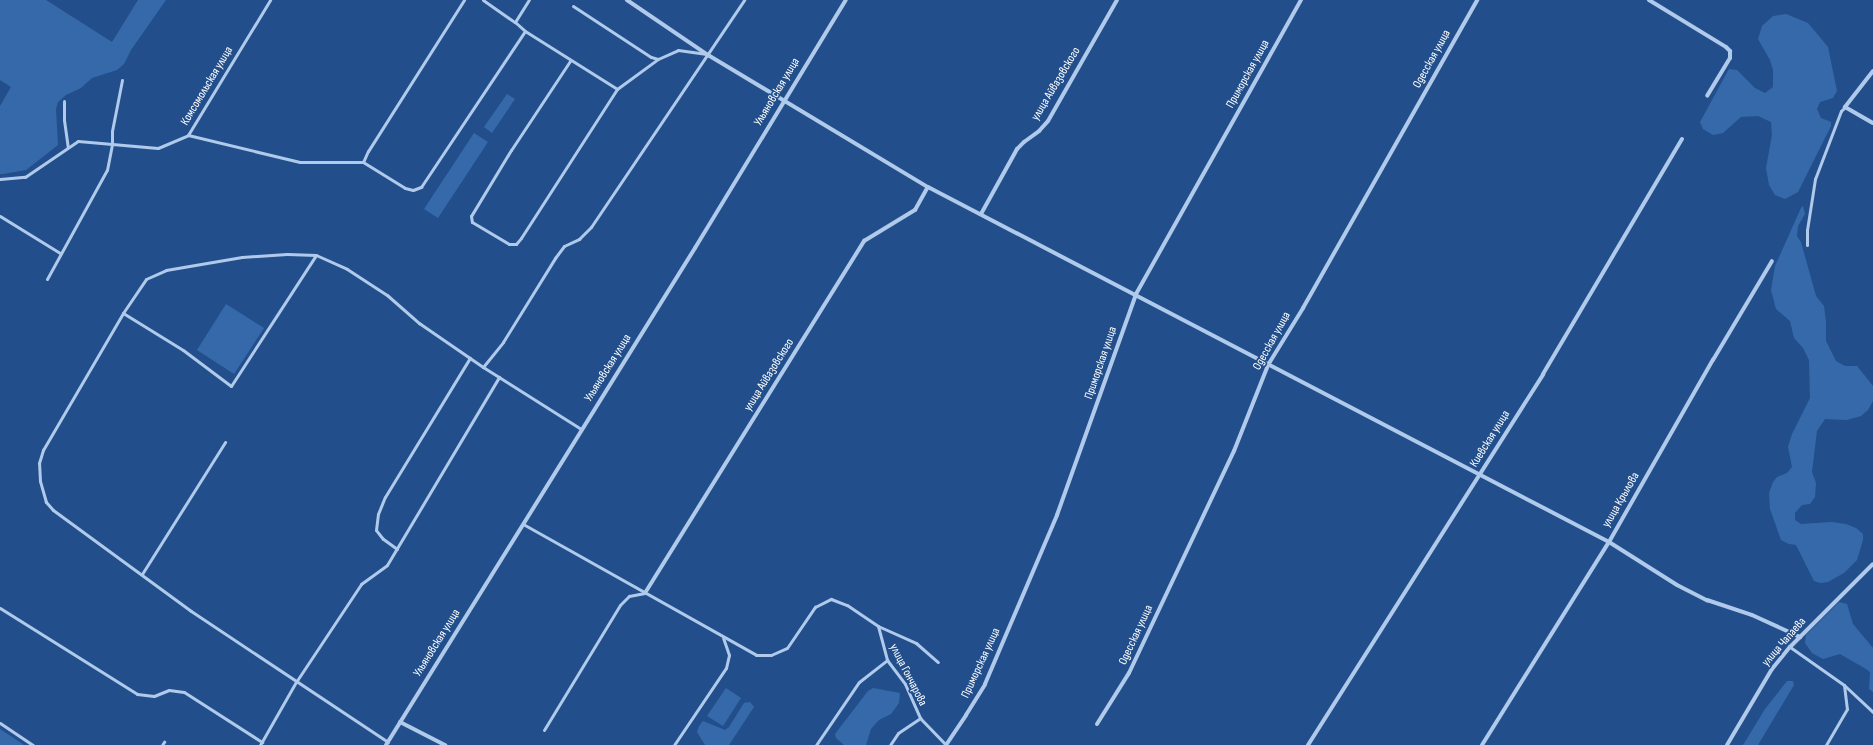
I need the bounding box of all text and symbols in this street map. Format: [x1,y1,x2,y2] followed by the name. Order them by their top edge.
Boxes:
[1410,27,1454,91] street label: Одесская улица
[1223,37,1273,111] street label: Приморская улица
[178,44,236,128] street label: Комсомольская улица
[1028,45,1084,123] street label: улица Айвазовского
[751,55,803,129] street label: Ульяновская улица
[1250,309,1294,373] street label: Одесская улица
[1082,325,1120,401] street label: Приморская улица
[582,332,634,404] street label: Ульяновская улица
[741,336,797,414] street label: улица Айвазовского
[1467,408,1513,470] street label: Киевская улица
[1599,470,1643,530] street label: улица Крылова
[1116,603,1156,667] street label: Одесская улица
[411,607,463,679] street label: Ульяновская улица
[1759,615,1809,669] street label: улица Чапаева
[958,626,1004,700] street label: Приморская улица
[886,641,930,709] street label: улица Гончарова

